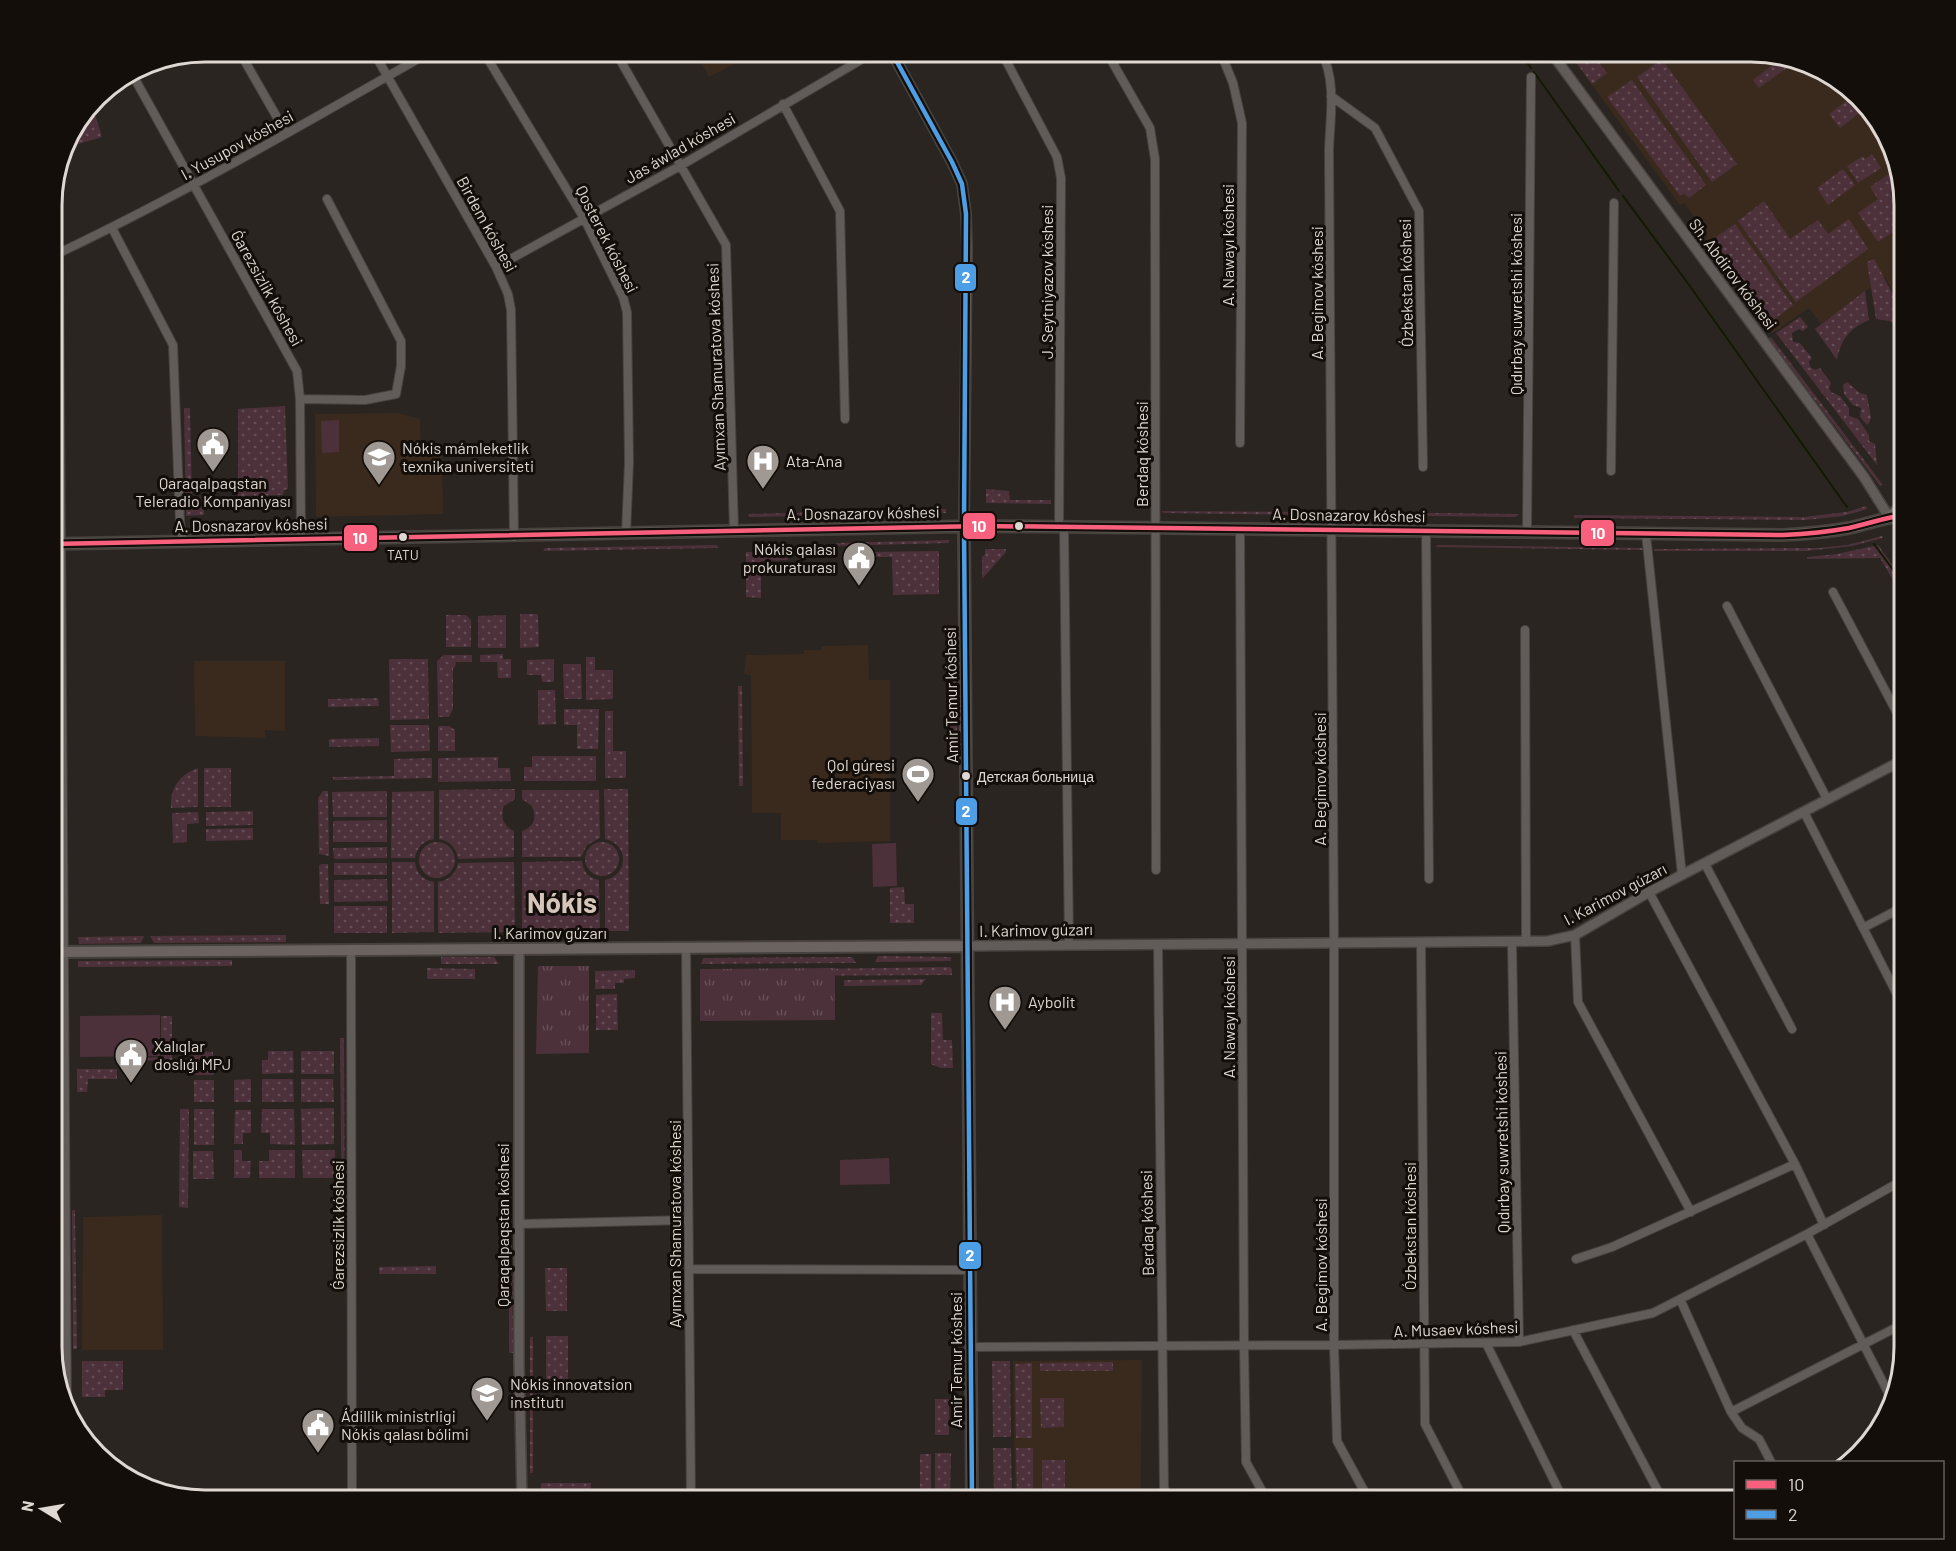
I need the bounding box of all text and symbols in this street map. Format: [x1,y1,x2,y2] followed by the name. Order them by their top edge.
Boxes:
[177,106,296,183] street label: I. Yusupov kóshesi
[621,108,738,187] street label: Jas áwlad kóshesi
[453,173,521,275] street label: Birdem kóshesi
[572,182,643,296] street label: Qosterek kóshesi
[1218,184,1237,306] street label: A. Nawayı kóshesi
[1037,205,1056,359] street label: J. Seytniyazov kóshesi
[1506,213,1525,395] street label: Qıdırbay suwretshi kóshesi
[1685,214,1781,333] street label: Sh. Abdirov kóshesi
[1395,219,1416,347] street label: Ózbekstan kóshesi
[228,226,307,349] street label: Ǵarezsizlik kóshesi
[1307,226,1326,360] street label: A. Begimov kóshesi
[702,263,729,471] street label: Ayımxan Shamuratova kóshesi
[954,263,977,292] line badge: 2
[962,267,971,286] text: 2
[1132,401,1151,507] street label: Berdaq kóshesi
[195,426,231,473] public building icon: Qaraqalpaqstan Teleradio Kompaniyası
[402,438,534,475] place label: Nókis mámleketlik texnika universiteti
[361,439,397,486] school or university icon: Nókis mámleketlik texnika universiteti
[745,443,781,490] hospital icon: Ata-Ana
[786,451,842,470] place label: Ata-Ana
[135,473,291,510] place label: Qaraqalpaqstan Teleradio Kompaniyası
[786,502,940,523] street label: A. Dosnazarov kóshesi
[1272,504,1426,525] street label: A. Dosnazarov kóshesi
[962,512,996,540] line badge: 10
[174,514,328,535] street label: A. Dosnazarov kóshesi
[972,516,986,535] text: 10
[1580,519,1615,547] line badge: 10
[1013,520,1025,532] unlabelled marker
[1591,523,1605,542] text: 10
[343,524,378,552] line badge: 10
[353,528,367,547] text: 10
[397,531,409,543] marker: TATU
[743,539,836,576] place label: Nókis qalası prokuraturası
[841,540,877,587] public building icon: Nókis qalası prokuraturası
[387,546,419,563] place label: TATU
[940,627,961,763] street label: Amir Temur kóshesi
[1310,712,1329,846] street label: A. Begimov kóshesi
[811,755,895,792] place label: Qol gúresi federaciyası
[900,756,936,803] sports icon: Qol gúresi federaciyası
[977,768,1094,785] place label: Детская больница
[960,770,972,782] marker: Детская больница
[955,797,978,826] line badge: 2
[962,801,971,820] text: 2
[1560,858,1669,929] street label: I. Karimov gúzarı
[527,885,597,919] district label: Nókis
[979,919,1093,940] street label: I. Karimov gúzarı
[493,923,607,942] street label: I. Karimov gúzarı
[1219,956,1238,1078] street label: A. Nawayı kóshesi
[987,984,1023,1031] hospital icon: Aybolit
[1028,992,1076,1011] place label: Aybolit
[154,1036,231,1073] place label: Xalıqlar doslıǵı MPJ
[113,1037,149,1084] public building icon: Xalıqlar doslıǵı MPJ
[1490,1051,1513,1233] street label: Qıdırbay suwretshi kóshesi
[665,1120,684,1328] street label: Ayımxan Shamuratova kóshesi
[493,1143,512,1307] street label: Qaraqalpaqstan kóshesi
[328,1160,347,1290] street label: Ǵarezsizlik kóshesi
[1400,1162,1419,1290] street label: Ózbekstan kóshesi
[1136,1170,1157,1276] street label: Berdaq kóshesi
[1311,1198,1330,1332] street label: A. Begimov kóshesi
[958,1241,982,1270] line badge: 2
[966,1245,975,1264] text: 2
[946,1292,965,1428] street label: Amir Temur kóshesi
[1393,1317,1519,1340] street label: A. Musaev kóshesi
[510,1374,632,1411] place label: Nókis innovatsion institutı
[469,1375,505,1422] school or university icon: Nókis innovatsion institutı
[341,1406,469,1443] place label: Ádillik ministrligi Nókis qalası bólimi
[300,1407,336,1454] public building icon: Ádillik ministrligi Nókis qalası bólimi
[1734,1461,1944,1539] legend
[1788,1473,1804,1495] text: 10
[12,1479,72,1539] north arrow
[16,1499,37,1513] text: N
[1788,1503,1798,1525] text: 2

